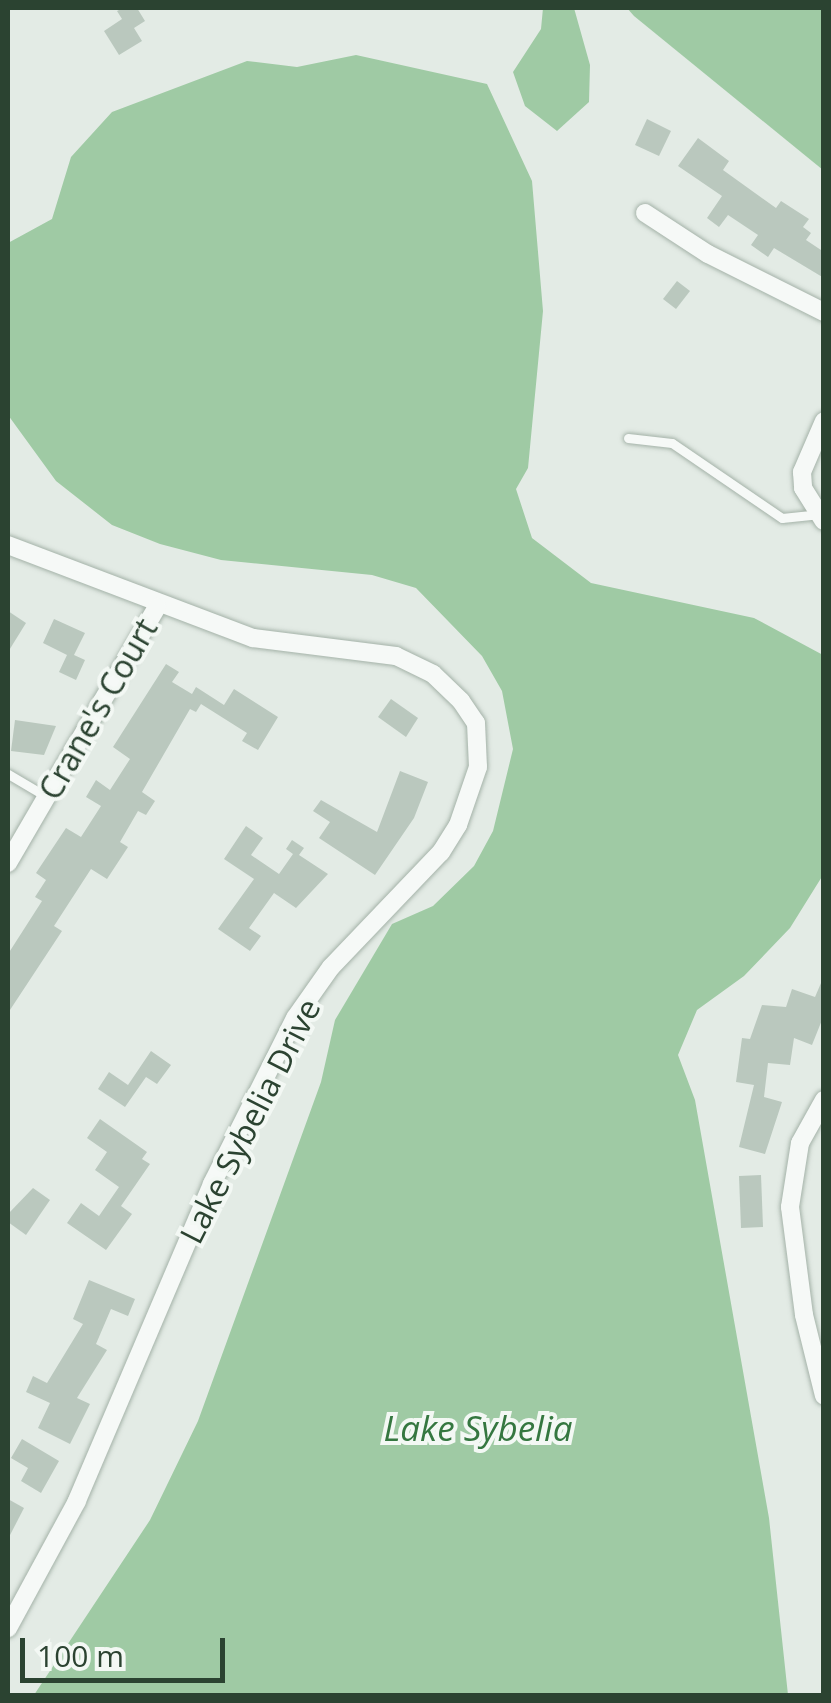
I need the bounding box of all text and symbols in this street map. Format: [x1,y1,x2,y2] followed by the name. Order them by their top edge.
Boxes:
[31,612,165,806] street label: Crane's Court
[172,992,328,1250] street label: Lake Sybelia Drive
[383,1407,573,1449] water label: Lake Sybelia
[25,1618,230,1680] scale bar
[37,1635,124,1676] text: 100 m

